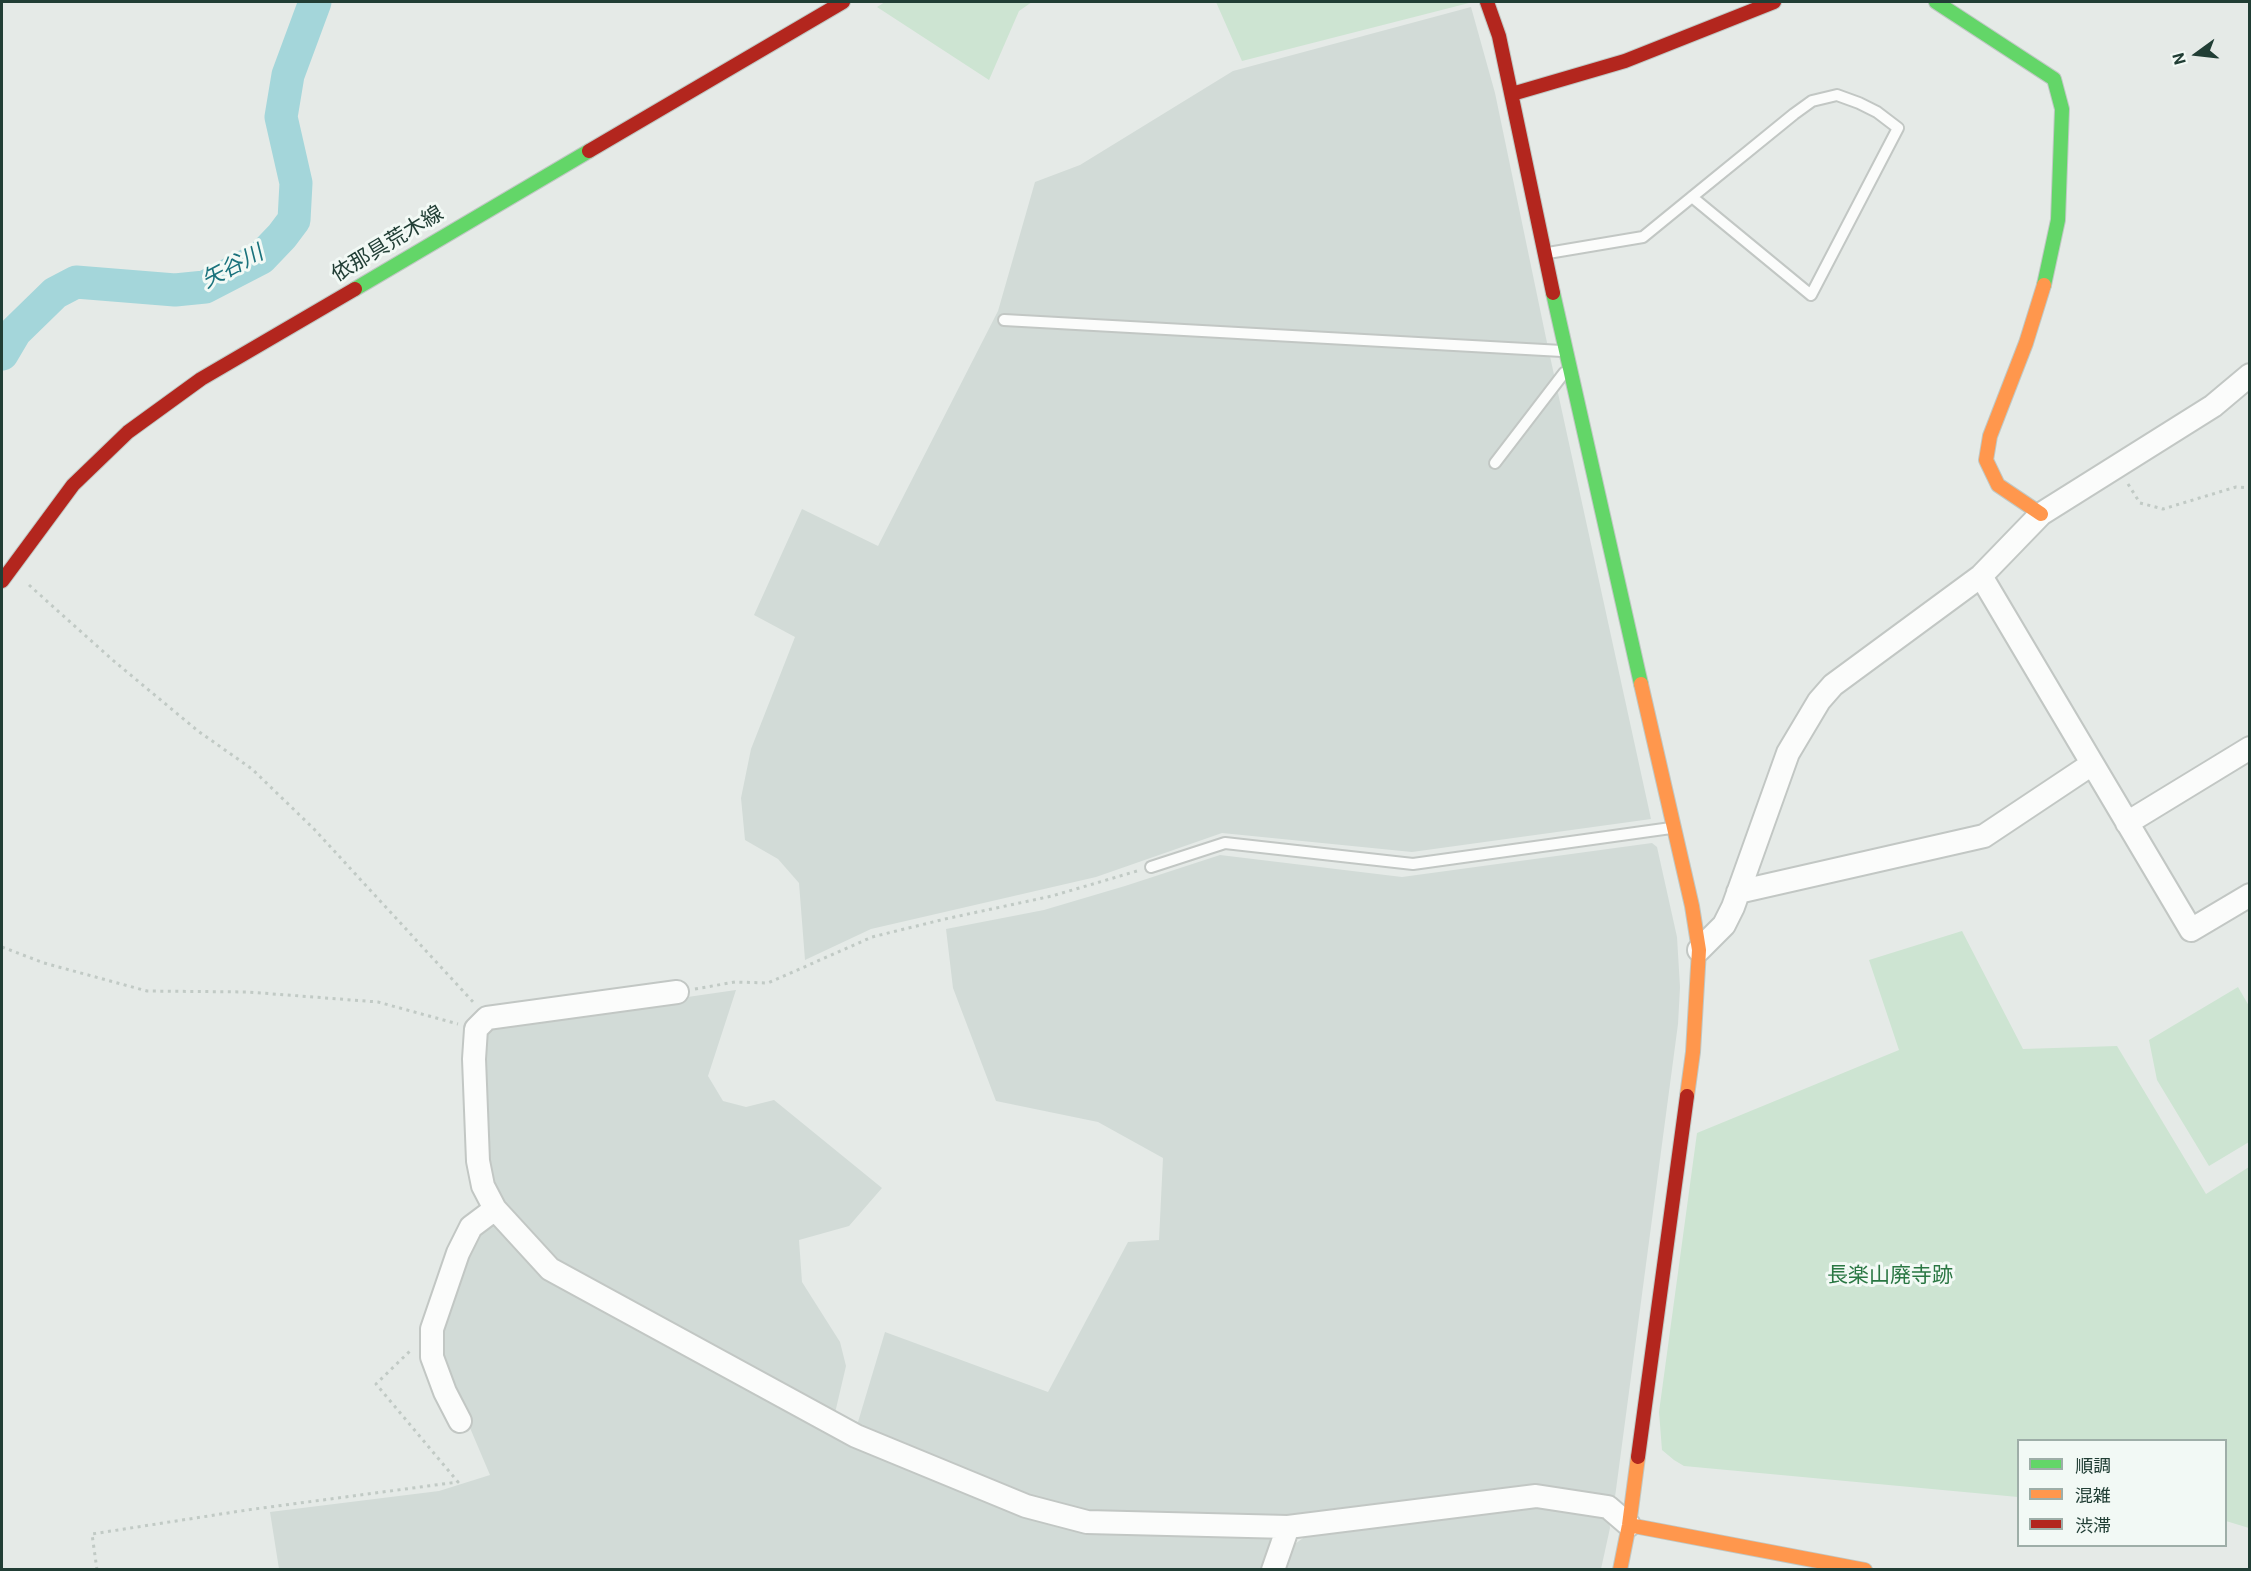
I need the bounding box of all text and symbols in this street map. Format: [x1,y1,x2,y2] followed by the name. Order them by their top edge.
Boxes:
[2167,24,2227,84] north arrow
[2168,51,2190,67] text: N
[328,202,448,288] street label: 依那具荒木線
[198,241,268,295] water label: 矢谷川
[1827,1264,1953,1290] park label: 長楽山廃寺跡
[2017,1439,2227,1547] legend
[2075,1455,2111,1476] text: 順調
[2075,1485,2111,1506] text: 混雑
[2075,1515,2111,1536] text: 渋滞

